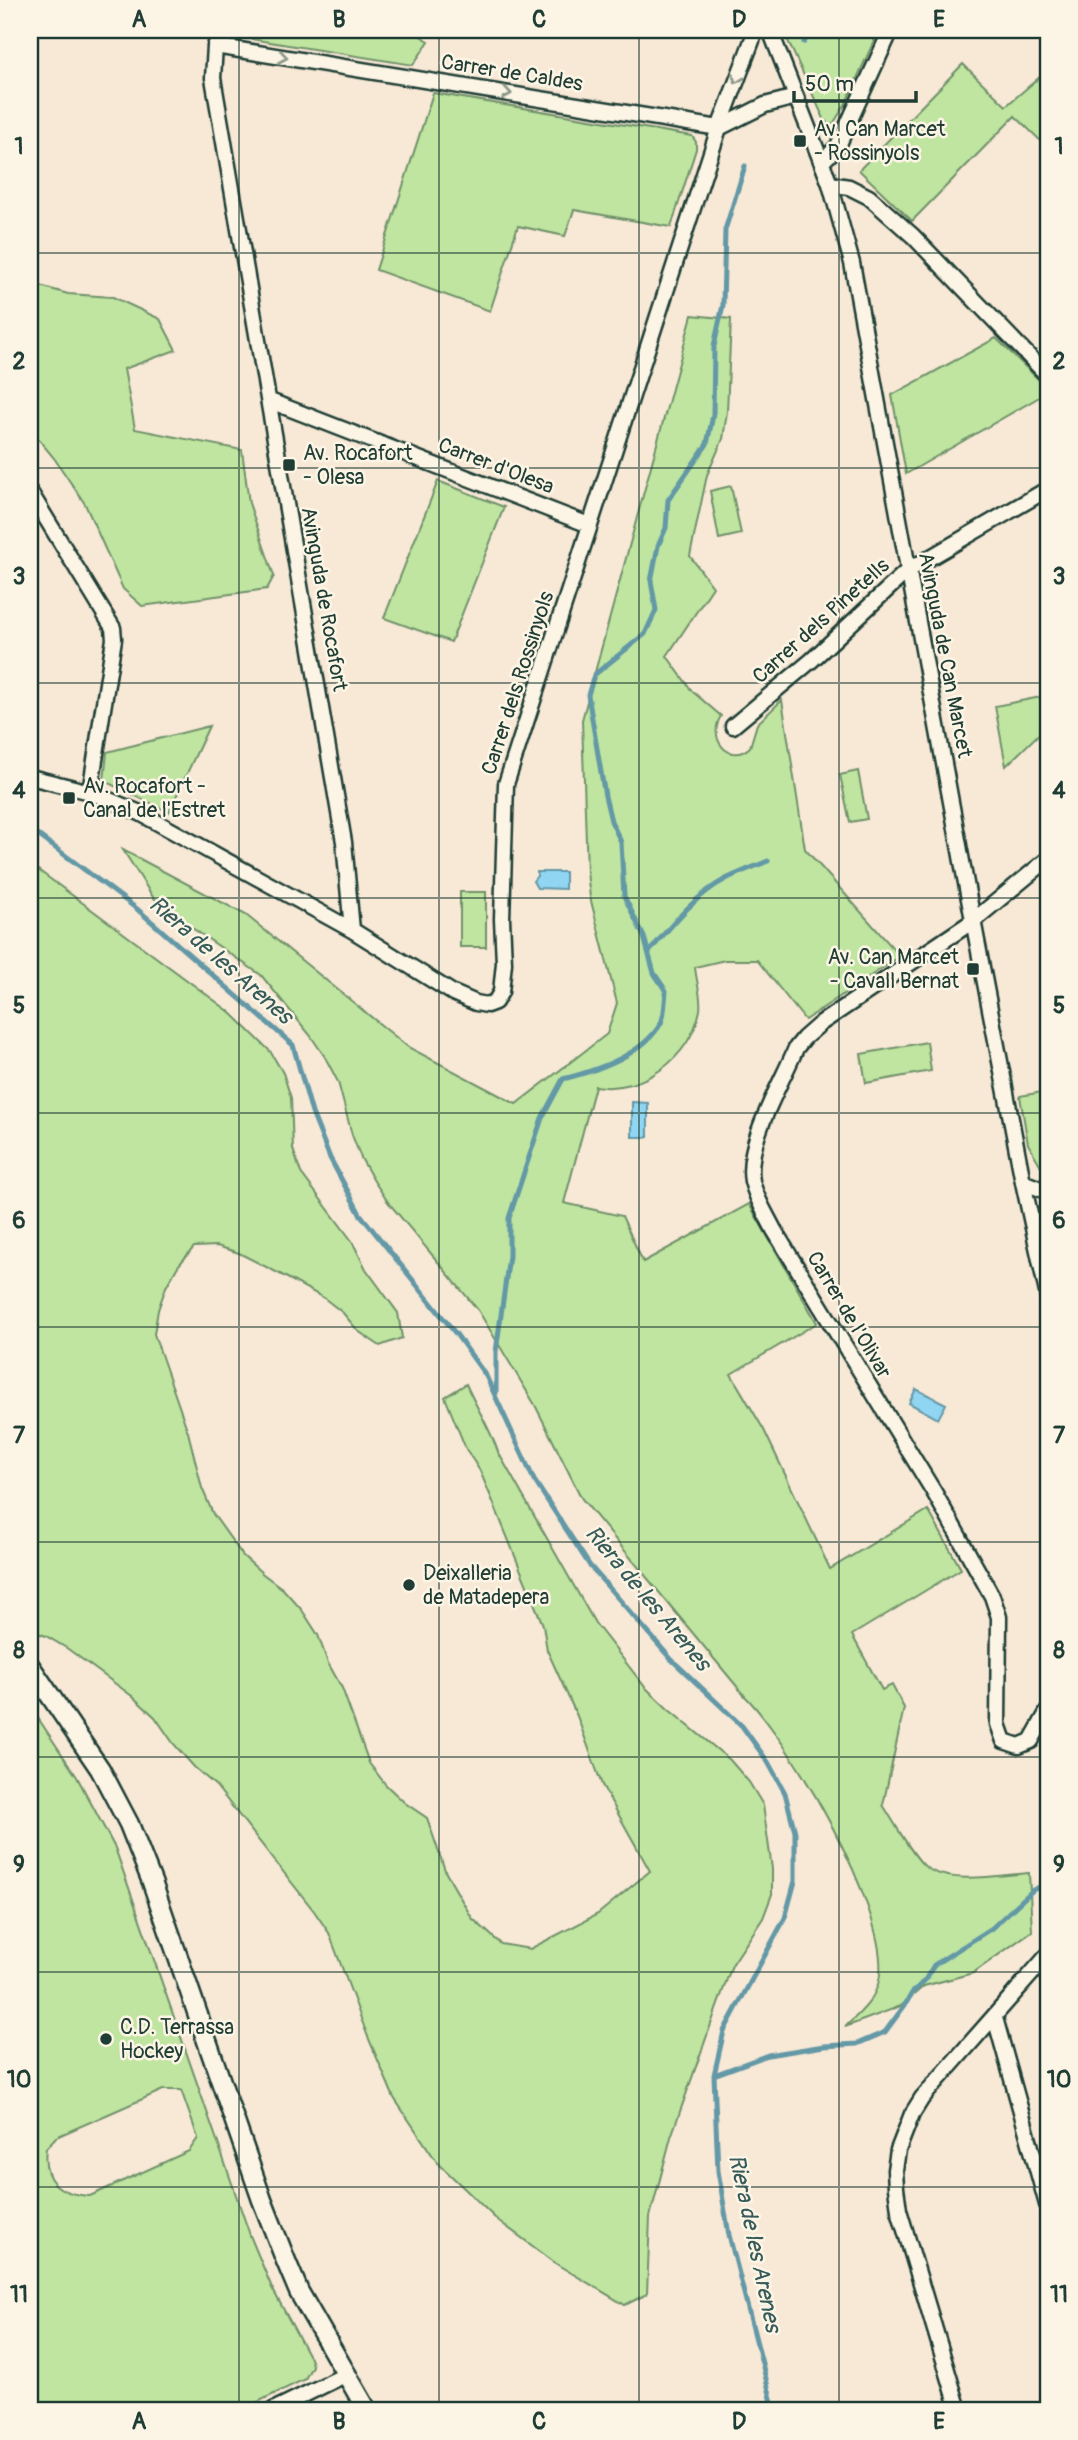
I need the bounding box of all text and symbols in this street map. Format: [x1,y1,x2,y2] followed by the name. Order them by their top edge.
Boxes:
[132,5,147,34] text: A
[332,5,346,34] text: B
[532,5,546,34] text: C
[732,5,746,34] text: D
[933,5,945,34] text: E
[439,48,585,98] street label: Carrer de Caldes
[277,49,289,64] one-way arrow
[794,60,917,104] scale bar
[805,71,854,98] text: 50 m
[732,72,746,84] one-way arrow
[501,85,513,100] one-way arrow
[814,116,946,167] place label: Av. Can Marcet - Rossinyols
[15,132,24,161] text: 1
[1055,132,1064,161] text: 1
[792,133,808,149] marker: Av. Can Marcet - Rossinyols
[13,347,26,376] text: 2
[1053,347,1066,376] text: 2
[434,432,558,500] street label: Carrer d'Olesa
[303,440,413,491] place label: Av. Rocafort - Olesa
[281,457,297,473] marker: Av. Rocafort - Olesa
[294,505,354,694] street label: Avinguda de Rocafort
[912,550,978,761] street label: Avinguda de Can Marcet
[747,552,896,690] street label: Carrer dels Pinetells
[13,562,25,591] text: 3
[1053,562,1065,591] text: 3
[476,587,561,778] street label: Carrer dels Rossinyols
[83,773,226,824] place label: Av. Rocafort - Canal de l'Estret
[12,776,26,805] text: 4
[1052,776,1066,805] text: 4
[61,790,77,806] marker: Av. Rocafort - Canal de l'Estret
[143,890,301,1032] water label: Riera de les Arenes
[828,944,960,995] place label: Av. Can Marcet - Cavall Bernat
[965,961,981,977] marker: Av. Can Marcet - Cavall Bernat
[13,991,25,1020] text: 5
[1053,991,1065,1020] text: 5
[12,1206,26,1235] text: 6
[1052,1206,1066,1235] text: 6
[800,1246,898,1384] street label: Carrer de l'Olivar
[13,1421,26,1450] text: 7
[1053,1421,1066,1450] text: 7
[579,1519,719,1679] water label: Riera de les Arenes
[423,1560,549,1611] place label: Deixalleria de Matadepera
[401,1577,417,1593] marker: Deixalleria de Matadepera
[13,1636,25,1665] text: 8
[1053,1636,1065,1665] text: 8
[13,1850,25,1879] text: 9
[1053,1850,1065,1879] text: 9
[120,2014,234,2065] place label: C.D. Terrassa Hockey
[98,2031,114,2047] marker: C.D. Terrassa Hockey
[7,2065,31,2094] text: 10
[1047,2065,1071,2094] text: 10
[722,2152,789,2337] water label: Riera de les Arenes
[10,2280,28,2309] text: 11
[1050,2280,1068,2309] text: 11
[132,2407,147,2436] text: A
[332,2407,346,2436] text: B
[532,2407,546,2436] text: C
[732,2407,746,2436] text: D
[933,2407,945,2436] text: E

